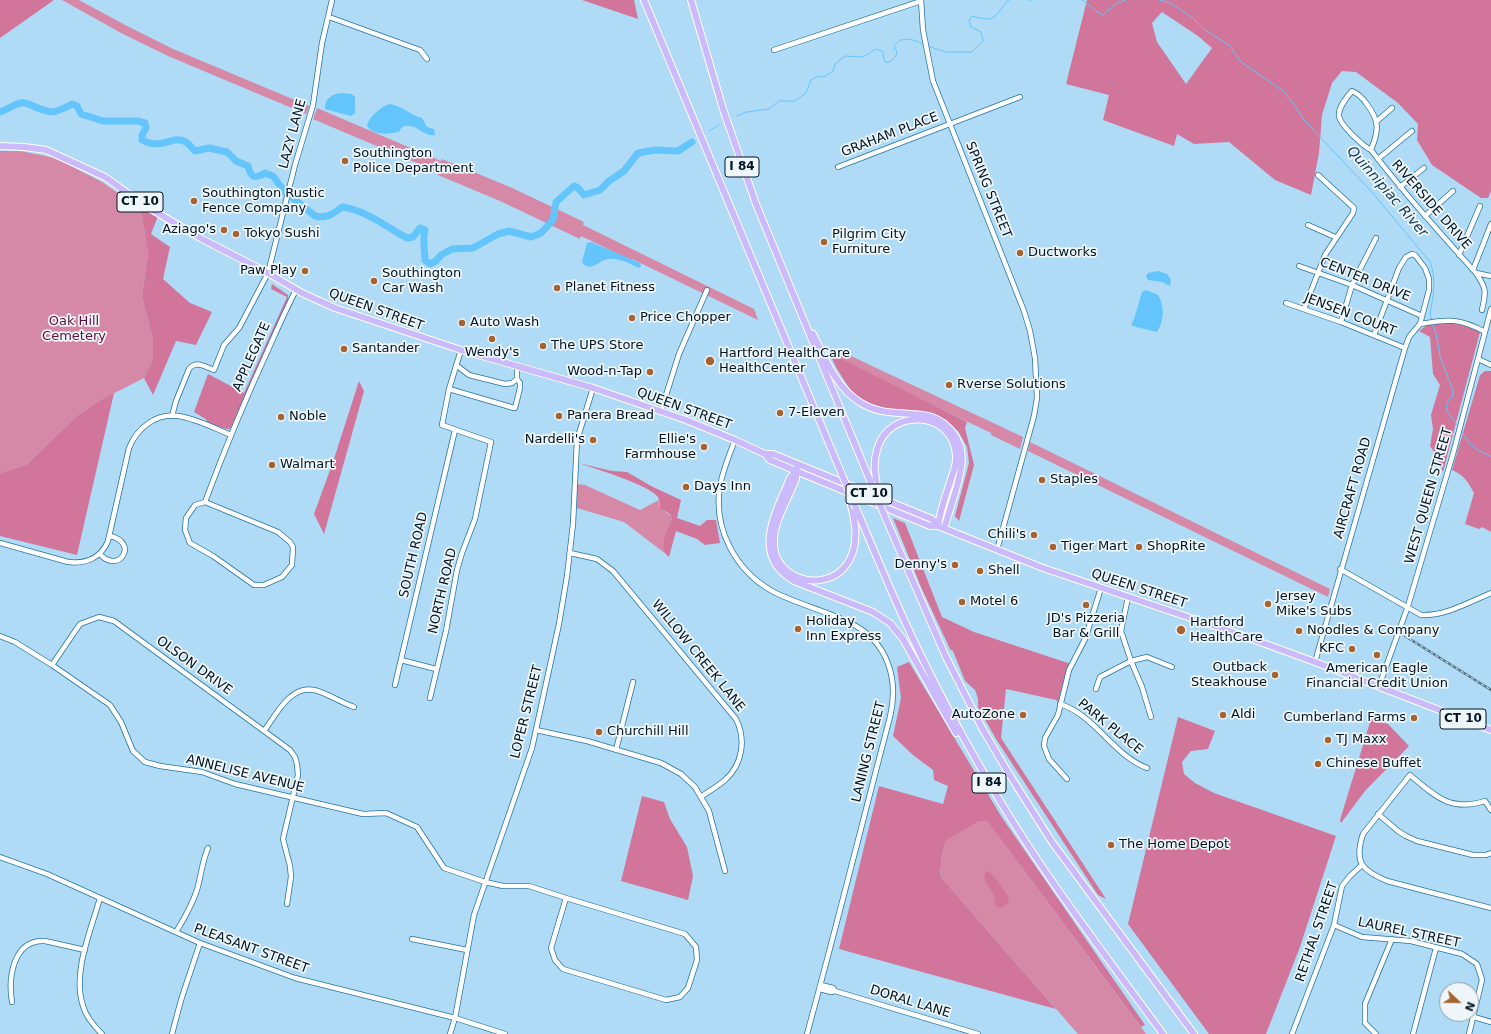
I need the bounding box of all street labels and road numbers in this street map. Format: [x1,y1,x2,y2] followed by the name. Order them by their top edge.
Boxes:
[276,97,310,171] street label: LAZY LANE
[839,109,941,161] street label: GRAHAM PLACE
[962,140,1014,240] street label: SPRING STREET
[725,157,759,177] road number: I 84
[1388,157,1474,253] street label: RIVERSIDE DRIVE
[117,192,163,212] road number: CT 10
[1317,255,1413,305] street label: CENTER DRIVE
[327,286,425,334] street label: QUEEN STREET
[1302,290,1398,340] street label: JENSEN COURT
[230,320,274,394] street label: APPLEGATE
[635,385,733,433] street label: QUEEN STREET
[1402,426,1456,566] street label: WEST QUEEN STREET
[1331,435,1375,541] street label: AIRCRAFT ROAD
[846,484,892,504] road number: CT 10
[397,510,431,600] street label: SOUTH ROAD
[426,546,460,636] street label: NORTH ROAD
[1089,566,1189,612] street label: QUEEN STREET
[648,597,748,715] street label: WILLOW CREEK LANE
[153,633,235,699] street label: OLSON DRIVE
[508,664,546,760] street label: LOPER STREET
[1074,696,1146,758] street label: PARK PLACE
[849,700,889,804] street label: LANING STREET
[1440,709,1486,729] road number: CT 10
[184,752,306,796] street label: ANNELISE AVENUE
[972,773,1006,793] road number: I 84
[1293,880,1341,984] street label: RETHAL STREET
[1356,915,1462,951] street label: LAUREL STREET
[191,921,311,977] street label: PLEASANT STREET
[868,982,952,1022] street label: DORAL LANE

